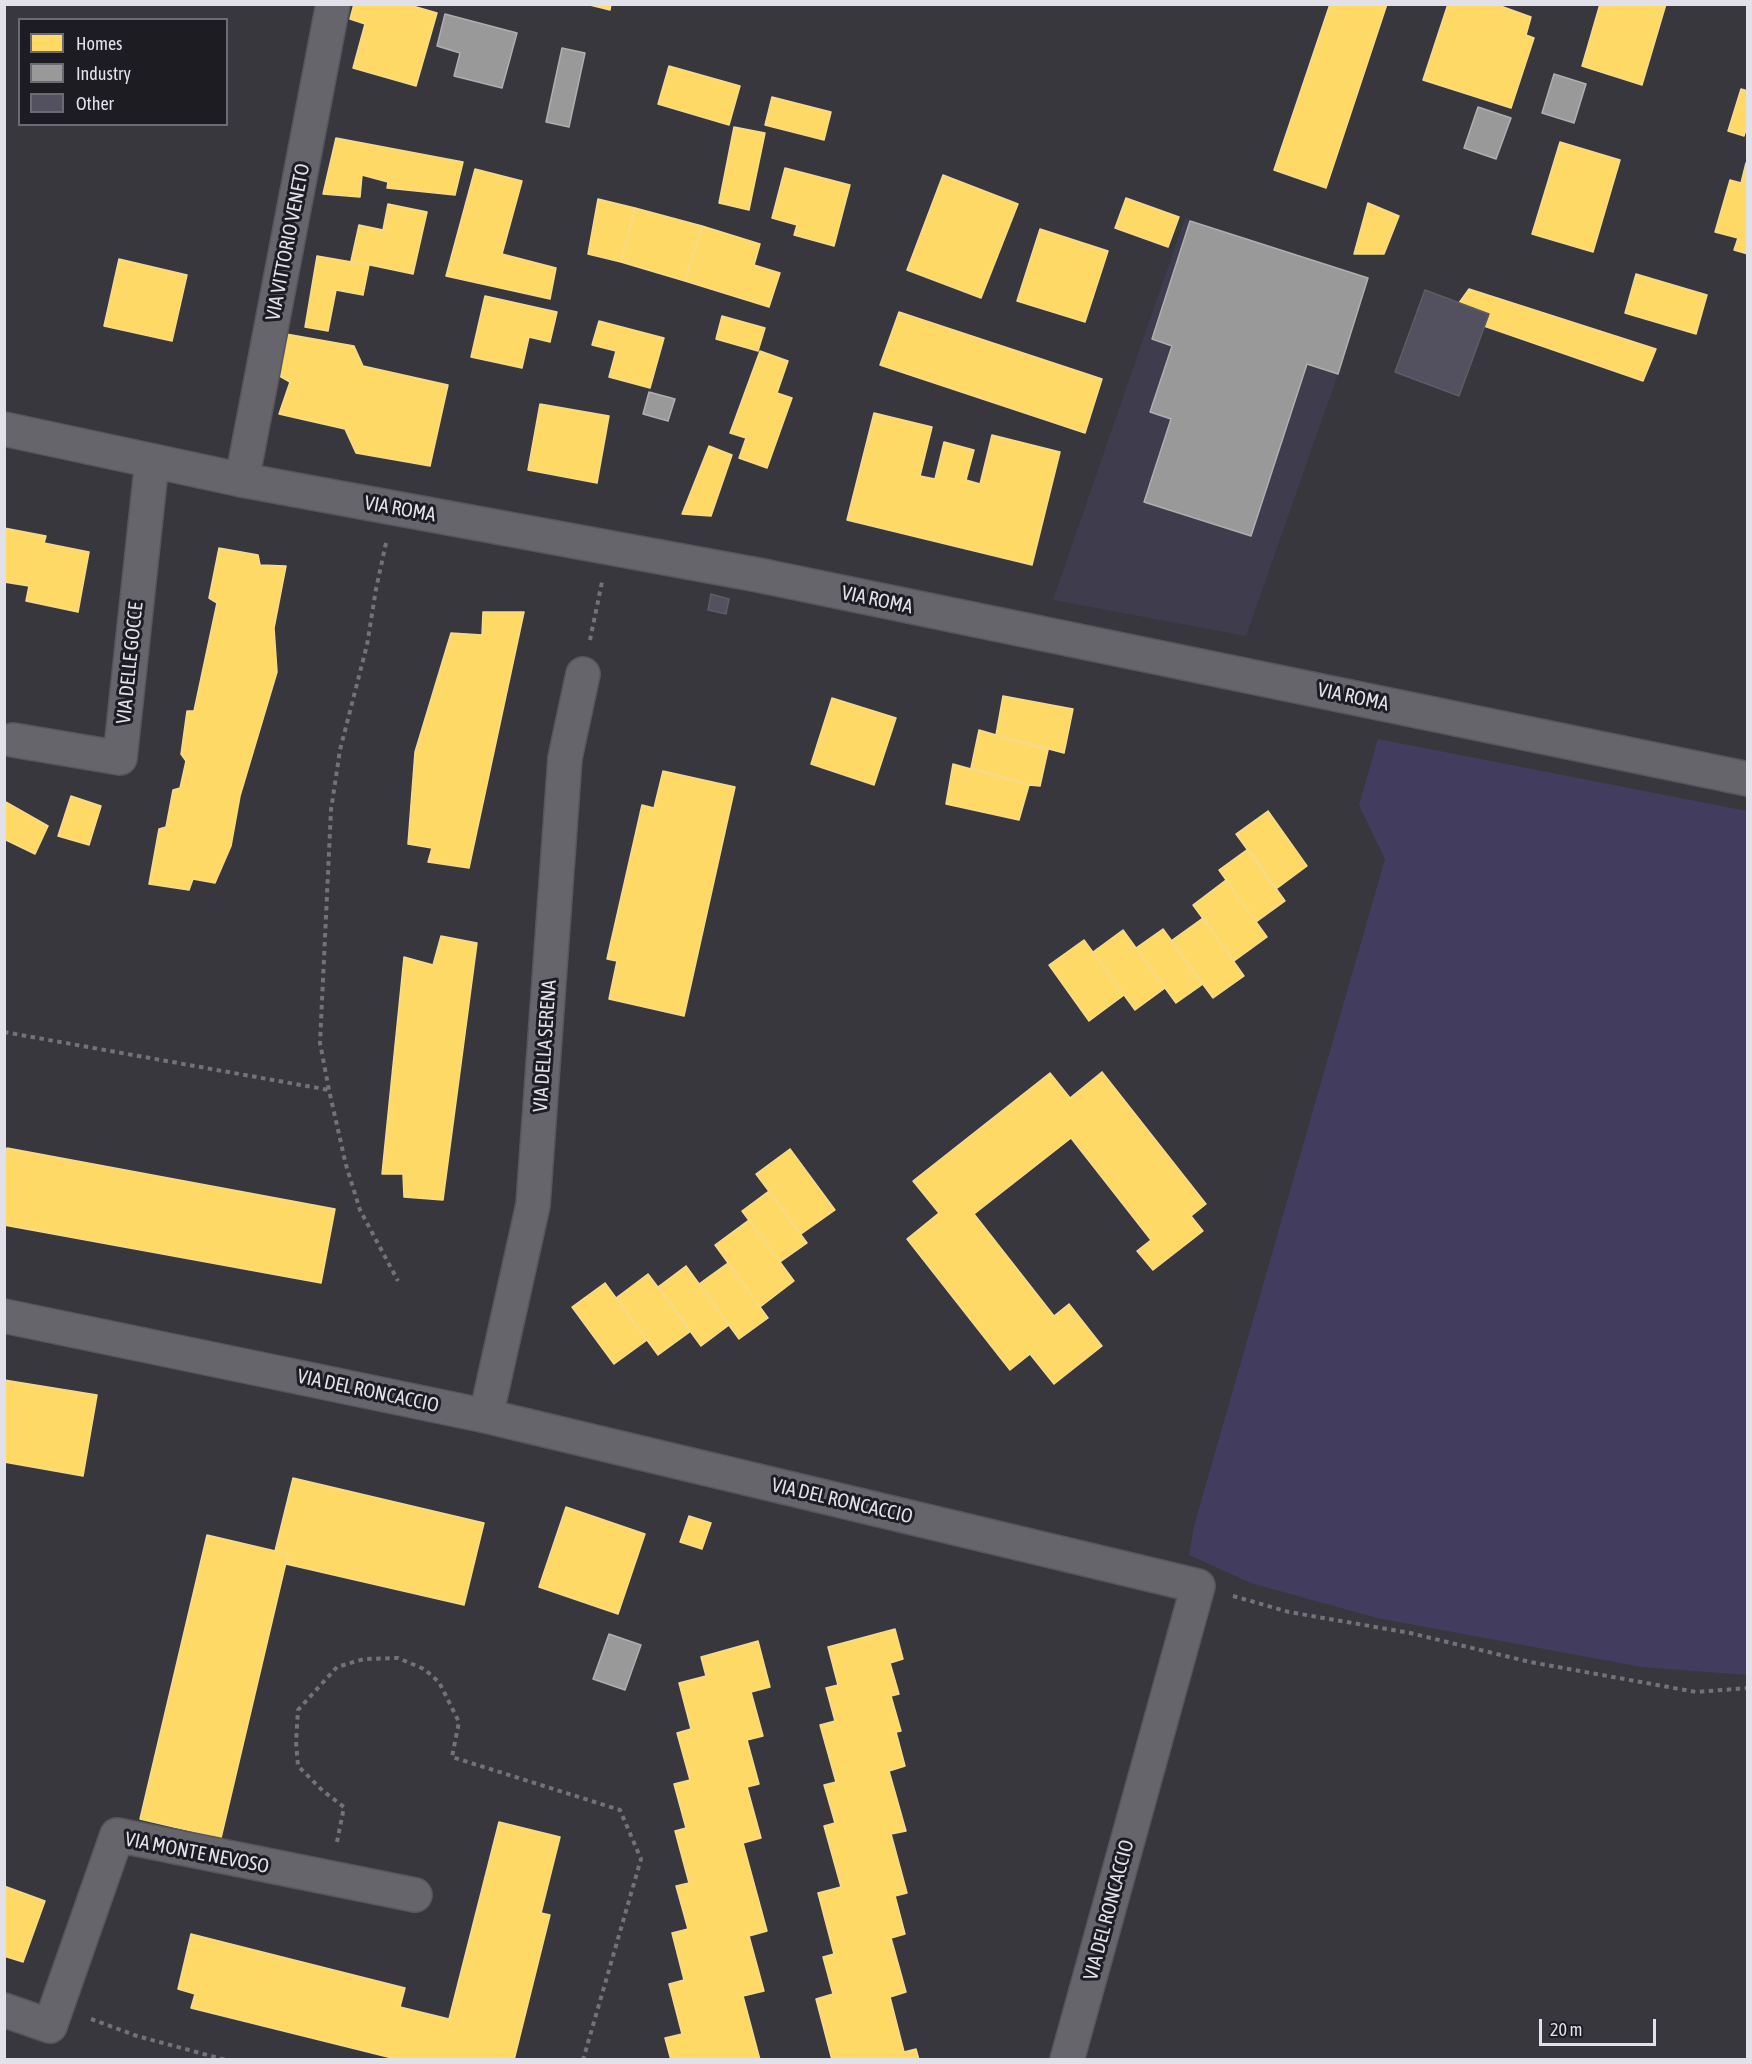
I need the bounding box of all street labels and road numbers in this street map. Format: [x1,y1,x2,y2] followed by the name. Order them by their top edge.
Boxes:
[261,161,315,323] street label: VIA VITTORIO VENETO
[362,491,438,527] street label: VIA ROMA
[839,581,915,619] street label: VIA ROMA
[112,601,148,725] street label: VIA DELLE GOCCE
[1315,678,1391,716] street label: VIA ROMA
[528,979,562,1113] street label: VIA DELLA SERENA
[295,1364,441,1418] street label: VIA DEL RONCACCIO
[769,1473,915,1529] street label: VIA DEL RONCACCIO
[123,1827,271,1879] street label: VIA MONTE NEVOSO
[1079,1837,1139,1983] street label: VIA DEL RONCACCIO

